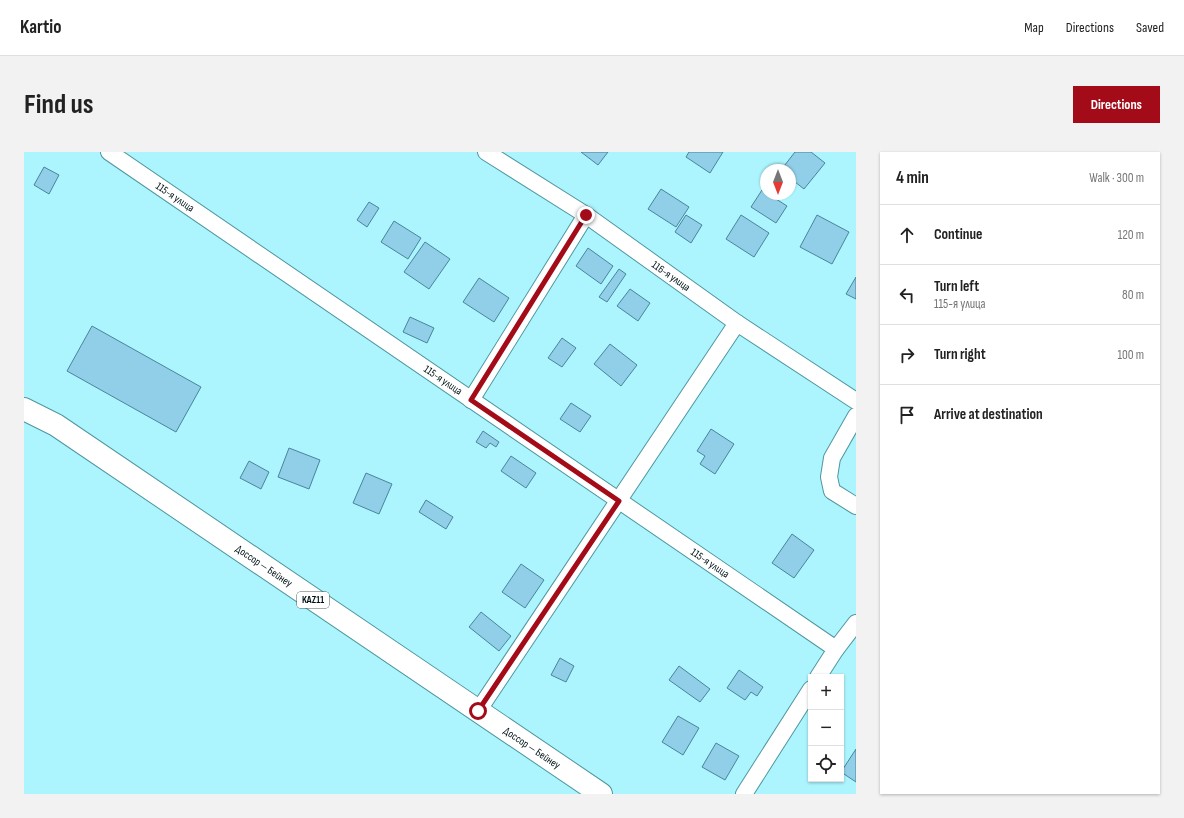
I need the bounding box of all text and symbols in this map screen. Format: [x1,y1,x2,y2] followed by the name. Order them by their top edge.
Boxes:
[20,16,62,39] text: Kartio
[1024,19,1044,36] text: Map
[1066,19,1114,36] text: Directions
[1136,19,1164,36] text: Saved
[1073,86,1160,123] button: Directions
[24,88,93,121] text: Find us
[760,164,796,200] north arrow
[896,168,929,188] text: 4 min
[1089,170,1144,186] text: Walk · 300 m
[153,179,197,215] street label: 115-я улица
[577,206,595,224] route end
[896,224,918,246] icon: ahead
[934,225,983,244] text: Continue
[1118,227,1144,243] text: 120 m
[649,258,693,294] street label: 116-я улица
[934,277,979,296] text: Turn left
[896,284,918,306] icon: left
[1122,287,1144,303] text: 80 m
[934,296,986,312] text: 115-я улица
[896,344,918,366] icon: right
[934,345,986,364] text: Turn right
[1117,347,1144,363] text: 100 m
[421,362,465,398] street label: 115-я улица
[896,404,918,426] icon: arrive
[934,405,1043,424] text: Arrive at destination
[233,542,295,590] street label: Доссор — Бейнеу
[688,545,732,581] street label: 115-я улица
[297,592,329,608] road number: KAZ11
[808,674,844,782] map controls
[808,674,844,710] button: +
[469,702,487,720] route start
[808,710,844,746] button: −
[501,724,563,772] street label: Доссор — Бейнеу
[808,746,844,782] button: locate

